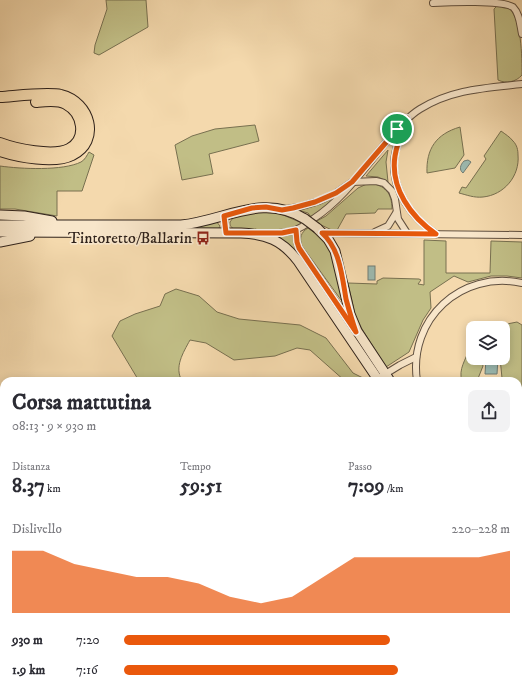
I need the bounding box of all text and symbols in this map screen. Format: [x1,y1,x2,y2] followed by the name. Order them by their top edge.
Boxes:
[380,112,414,146] pin
[386,118,408,140] icon: arrive
[68,228,193,248] place label: Tintoretto/Ballarin
[195,230,211,246] bus stop icon: Tintoretto/Ballarin
[466,321,510,365] map controls
[466,321,510,365] button: layers
[12,389,151,416] text: Corsa mattutina
[468,390,510,432] button: share
[12,418,96,434] text: 08:13 · 9 × 930 m
[12,460,50,474] text: Distanza
[180,460,211,474] text: Tempo
[348,460,372,474] text: Passo
[12,474,45,499] text: 8.37
[180,474,222,499] text: 59:51
[348,474,385,499] text: 7:09
[45,482,61,496] text: km
[385,482,404,496] text: /km
[12,521,62,537] text: Dislivello
[452,521,510,537] text: 220–228 m
[12,632,43,648] text: 930 m
[76,632,100,648] text: 7:20
[12,662,45,678] text: 1.9 km
[76,662,98,678] text: 7:16

